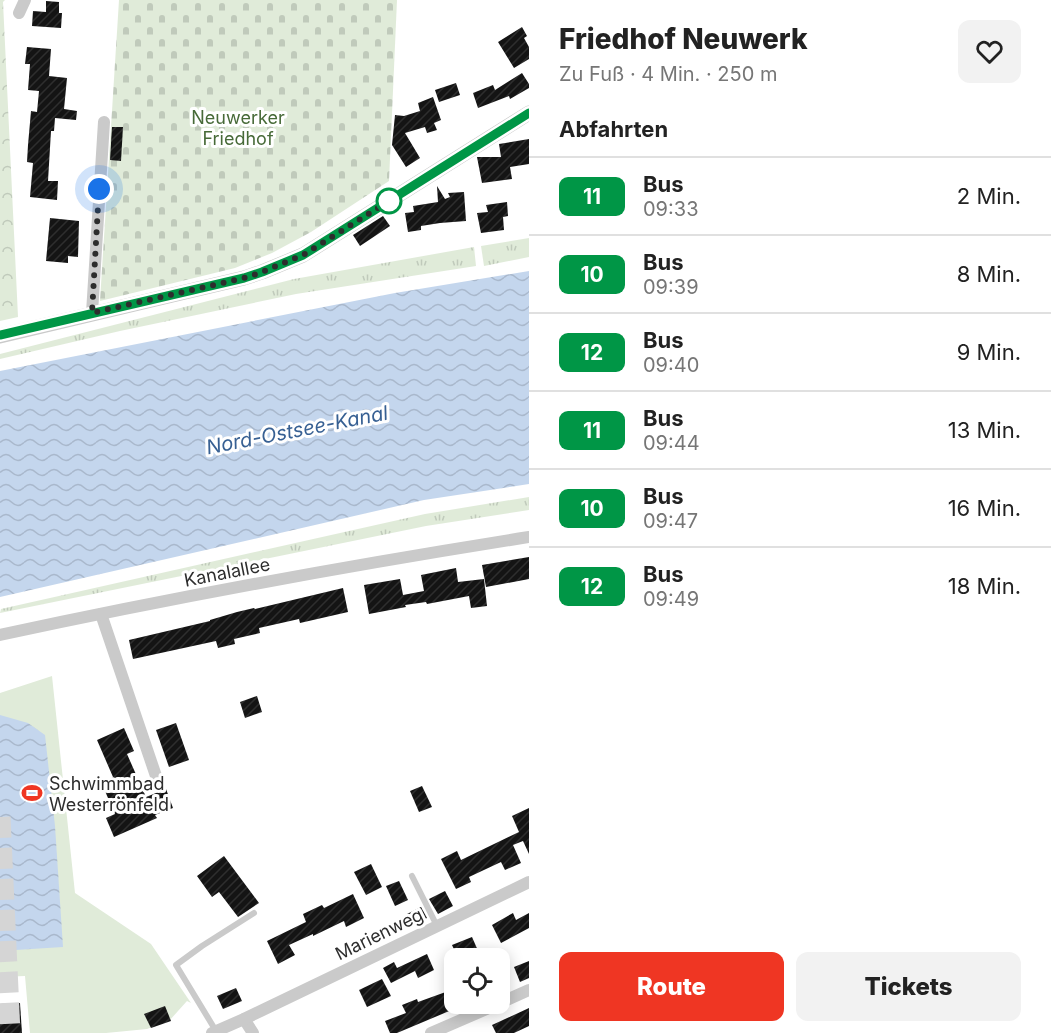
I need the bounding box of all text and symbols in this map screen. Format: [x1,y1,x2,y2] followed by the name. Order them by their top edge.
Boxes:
[958,20,1021,83] button: heart
[559,22,808,56] text: Friedhof Neuwerk
[559,62,778,86] text: Zu Fuß · 4 Min. · 250 m
[191,107,285,149] park label: Neuwerker Friedhof
[559,116,668,142] text: Abfahrten
[643,171,684,197] text: Bus
[84,174,114,204] your location
[957,183,1021,209] text: 2 Min.
[583,184,601,209] text: 11
[376,188,402,214] unlabelled marker
[643,197,699,221] text: 09:33
[643,249,684,275] text: Bus
[957,261,1021,287] text: 8 Min.
[580,262,604,287] text: 10
[643,275,699,299] text: 09:39
[643,327,684,353] text: Bus
[957,339,1021,365] text: 9 Min.
[581,340,603,365] text: 12
[643,353,699,377] text: 09:40
[204,401,390,459] water label: Nord-Ostsee-Kanal
[643,405,684,431] text: Bus
[948,417,1021,443] text: 13 Min.
[583,418,601,443] text: 11
[643,431,700,455] text: 09:44
[643,483,684,509] text: Bus
[948,495,1021,521] text: 16 Min.
[580,496,604,521] text: 10
[643,509,698,533] text: 09:47
[182,553,272,591] street label: Kanalallee
[643,561,684,587] text: Bus
[948,573,1021,599] text: 18 Min.
[581,574,603,599] text: 12
[643,587,699,611] text: 09:49
[49,773,169,815] place label: Schwimmbad Westerrönfeld
[20,781,44,805] sports icon: Schwimmbad Westerrönfeld
[332,904,426,964] street label: Marienweg
[444,948,510,1014] map controls
[444,948,510,1014] button: locate
[559,952,784,1021] button: Route
[796,952,1021,1021] button: Tickets

